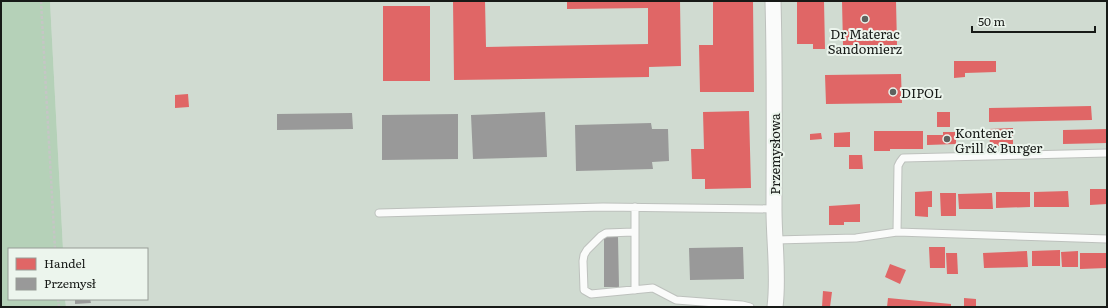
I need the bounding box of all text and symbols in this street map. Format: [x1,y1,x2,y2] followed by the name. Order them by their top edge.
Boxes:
[972,8,1095,34] scale bar
[978,12,1005,30] text: 50 m
[860,14,870,24] marker: Dr Materac Sandomierz
[828,24,902,58] place label: Dr Materac Sandomierz
[901,83,942,102] place label: DIPOL
[888,87,898,97] marker: DIPOL
[765,113,784,195] street label: Przemysłowa
[955,123,1043,157] place label: Kontener Grill & Burger
[942,134,952,144] marker: Kontener Grill & Burger
[8,248,148,300] legend
[44,254,86,272] text: Handel
[44,274,96,292] text: Przemysł

